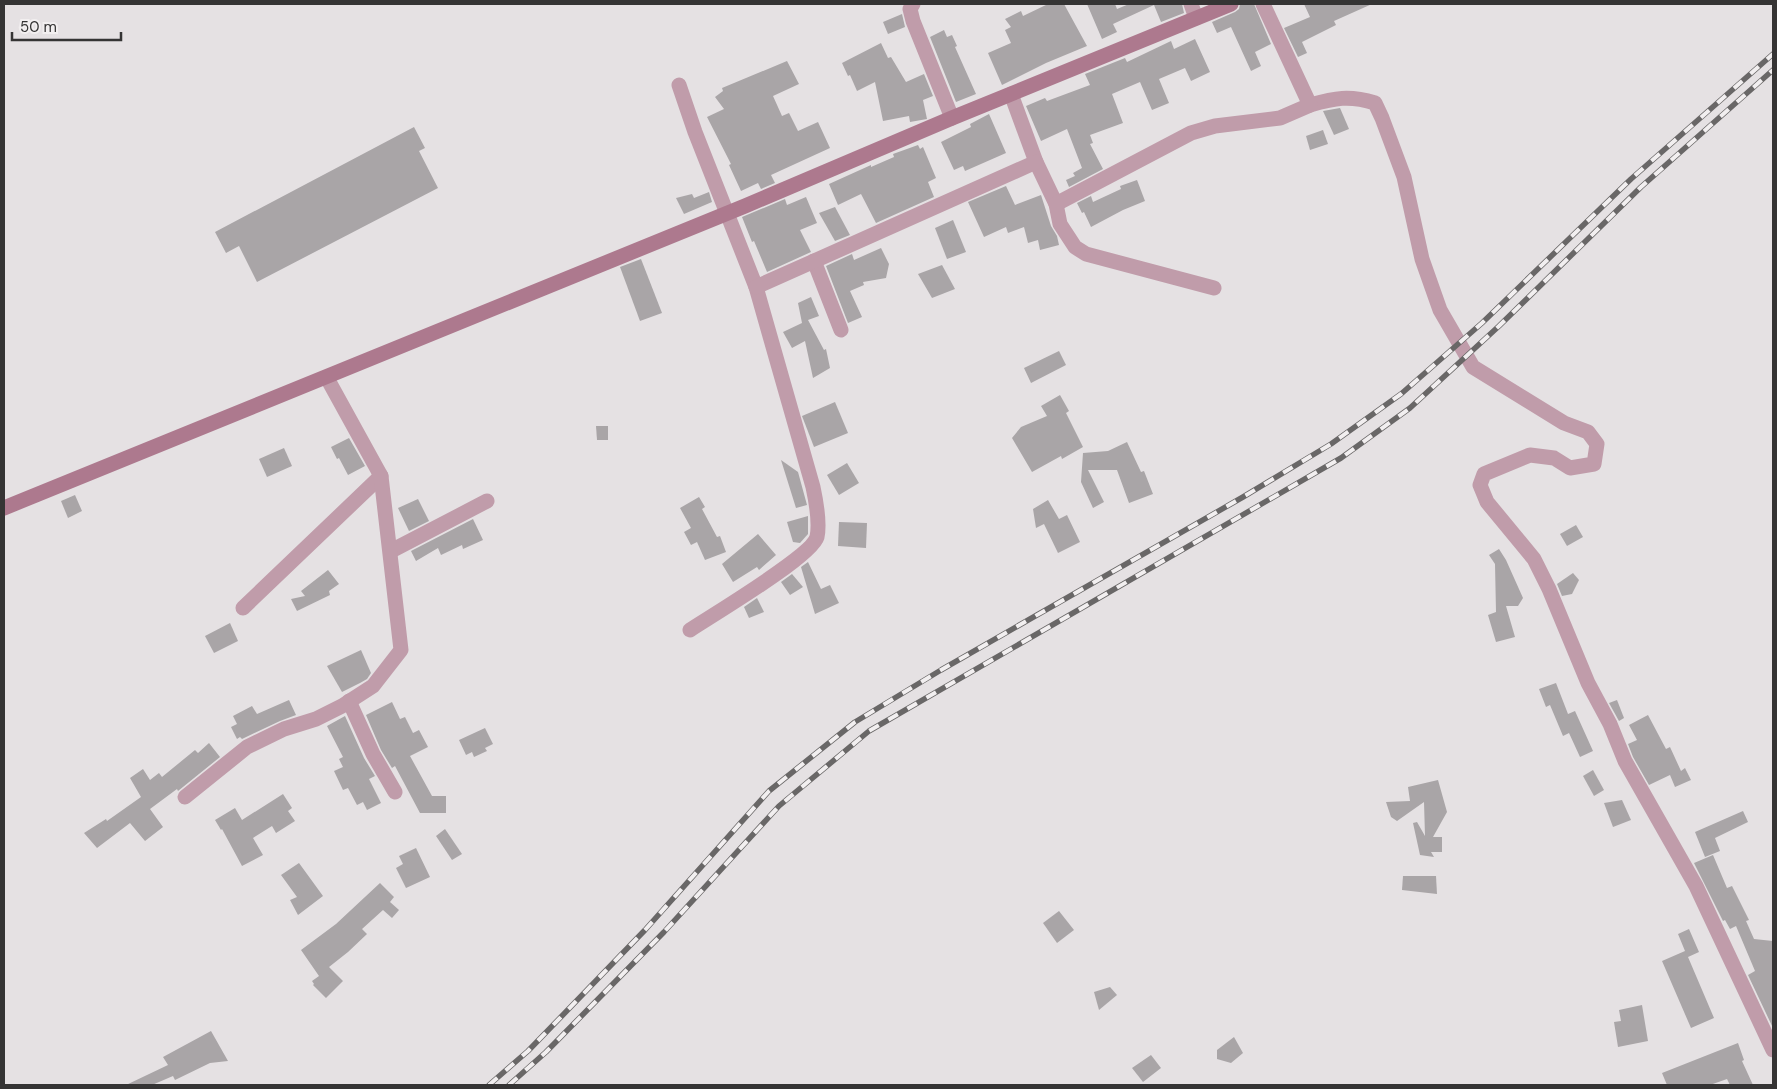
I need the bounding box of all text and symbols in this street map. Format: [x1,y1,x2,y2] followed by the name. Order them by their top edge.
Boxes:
[12,10,121,42] scale bar
[20,17,57,37] text: 50 m

